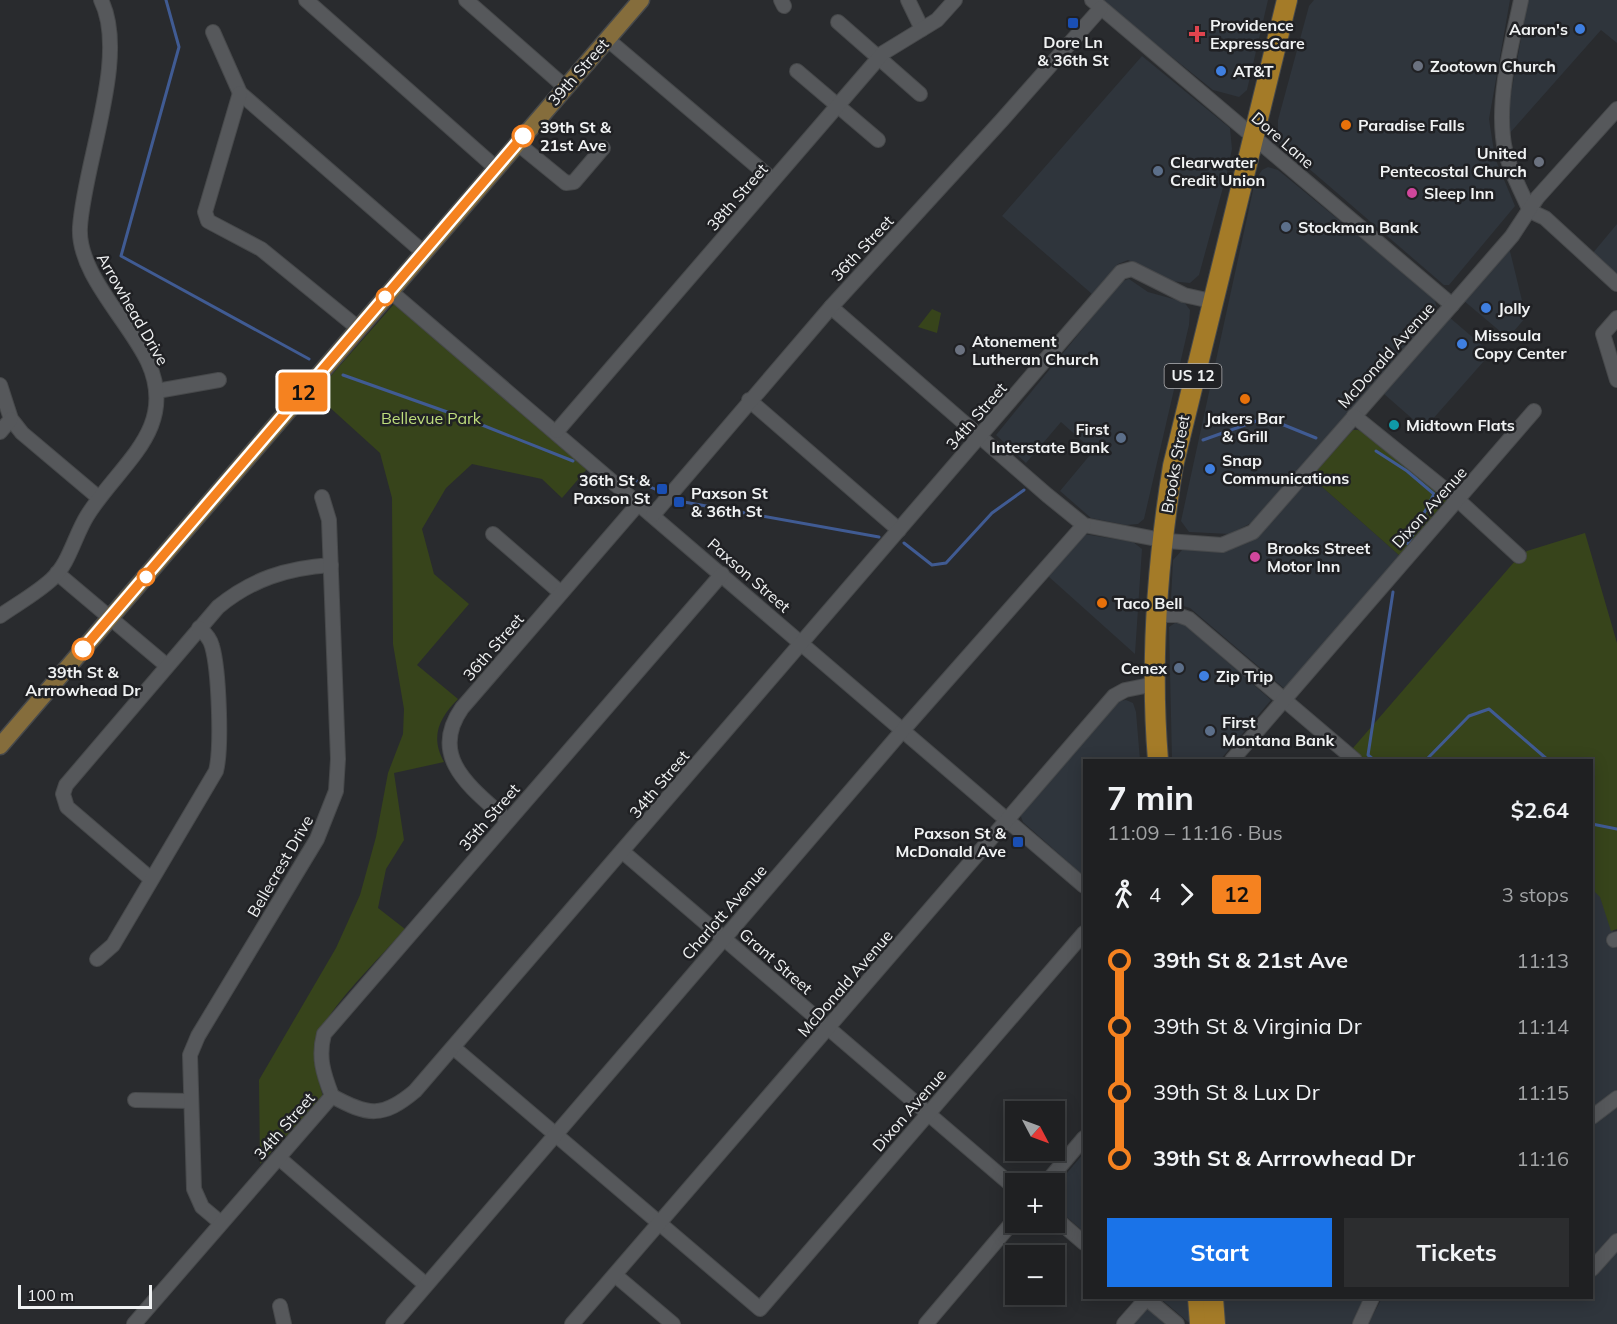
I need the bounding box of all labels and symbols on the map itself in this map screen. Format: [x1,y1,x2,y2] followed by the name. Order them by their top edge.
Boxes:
[1210,15,1305,53] place label: Providence ExpressCare
[1066,16,1080,30] marker: Dore Ln & 36th St
[1509,19,1568,39] place label: Aaron's
[1573,22,1587,36] marker: Aaron's
[1188,25,1206,43] marker: Providence ExpressCare
[1038,32,1109,70] place label: Dore Ln & 36th St
[543,34,613,110] street label: 39th Street
[1430,56,1556,76] place label: Zootown Church
[1411,59,1425,73] marker: Zootown Church
[1233,61,1274,81] place label: AT&T
[1214,64,1228,78] marker: AT&T
[1248,107,1318,173] street label: Dore Lane
[1358,115,1465,135] place label: Paradise Falls
[540,117,612,155] place label: 39th St & 21st Ave
[1339,118,1353,132] marker: Paradise Falls
[512,125,534,147] marker: 39th St & 21st Ave
[1380,143,1527,181] place label: United Pentecostal Church
[1170,152,1265,190] place label: Clearwater Credit Union
[1532,155,1546,169] marker: United Pentecostal Church
[702,159,772,235] street label: 38th Street
[1151,164,1165,178] marker: Clearwater Credit Union
[1424,183,1494,203] place label: Sleep Inn
[1405,186,1419,200] marker: Sleep Inn
[827,211,898,285] street label: 36th Street
[1298,217,1420,237] place label: Stockman Bank
[1279,220,1293,234] marker: Stockman Bank
[93,249,173,369] street label: Arrowhead Drive
[376,288,394,306] unlabelled marker
[1333,298,1439,412] street label: McDonald Avenue
[1498,298,1531,318] place label: Jolly
[1479,301,1493,315] marker: Jolly
[1474,325,1567,363] place label: Missoula Copy Center
[972,331,1099,369] place label: Atonement Lutheran Church
[1455,337,1469,351] marker: Missoula Copy Center
[953,343,967,357] marker: Atonement Lutheran Church
[1164,364,1222,388] road number: US 12
[276,372,330,412] line badge: 12
[941,378,1011,454] street label: 34th Street
[1238,392,1252,406] marker: Jakers Bar & Grill
[381,408,482,428] park label: Bellevue Park
[1205,408,1285,446] place label: Jakers Bar & Grill
[1157,413,1194,515] street label: Brooks Street
[1406,415,1515,435] place label: Midtown Flats
[1387,418,1401,432] marker: Midtown Flats
[991,419,1110,457] place label: First Interstate Bank
[1114,431,1128,445] marker: First Interstate Bank
[1222,450,1349,488] place label: Snap Communications
[1203,462,1217,476] marker: Snap Communications
[1387,462,1471,552] street label: Dixon Avenue
[573,470,651,508] place label: 36th St & Paxson St
[655,482,669,496] marker: 36th St & Paxson St
[691,483,768,521] place label: Paxson St & 36th St
[672,495,686,509] marker: Paxson St & 36th St
[704,534,795,617] street label: Paxson Street
[1267,538,1370,576] place label: Brooks Street Motor Inn
[1248,550,1262,564] marker: Brooks Street Motor Inn
[137,568,155,586] unlabelled marker
[1114,593,1183,613] place label: Taco Bell
[1095,596,1109,610] marker: Taco Bell
[458,609,528,685] street label: 36th Street
[72,638,94,660] marker: 39th St & Arrrowhead Dr
[1121,658,1167,678] place label: Cenex
[1172,661,1186,675] marker: Cenex
[25,662,141,700] place label: 39th St & Arrrowhead Dr
[1216,666,1273,686] place label: Zip Trip
[1197,669,1211,683] marker: Zip Trip
[1222,712,1336,750] place label: First Montana Bank
[1203,724,1217,738] marker: First Montana Bank
[625,746,693,822] street label: 34th Street
[454,779,524,855] street label: 35th Street
[243,811,317,921] street label: Bellecrest Drive
[895,823,1007,861] place label: Paxson St & McDonald Ave
[1011,835,1025,849] marker: Paxson St & McDonald Ave
[677,860,771,964] street label: Charlott Avenue
[735,924,817,998] street label: Grant Street
[793,925,897,1041] street label: McDonald Avenue
[868,1065,950,1155] street label: Dixon Avenue
[249,1088,319,1164] street label: 34th Street
[1005,1101,1065,1161] north arrow
[18,1282,152,1310] scale bar

